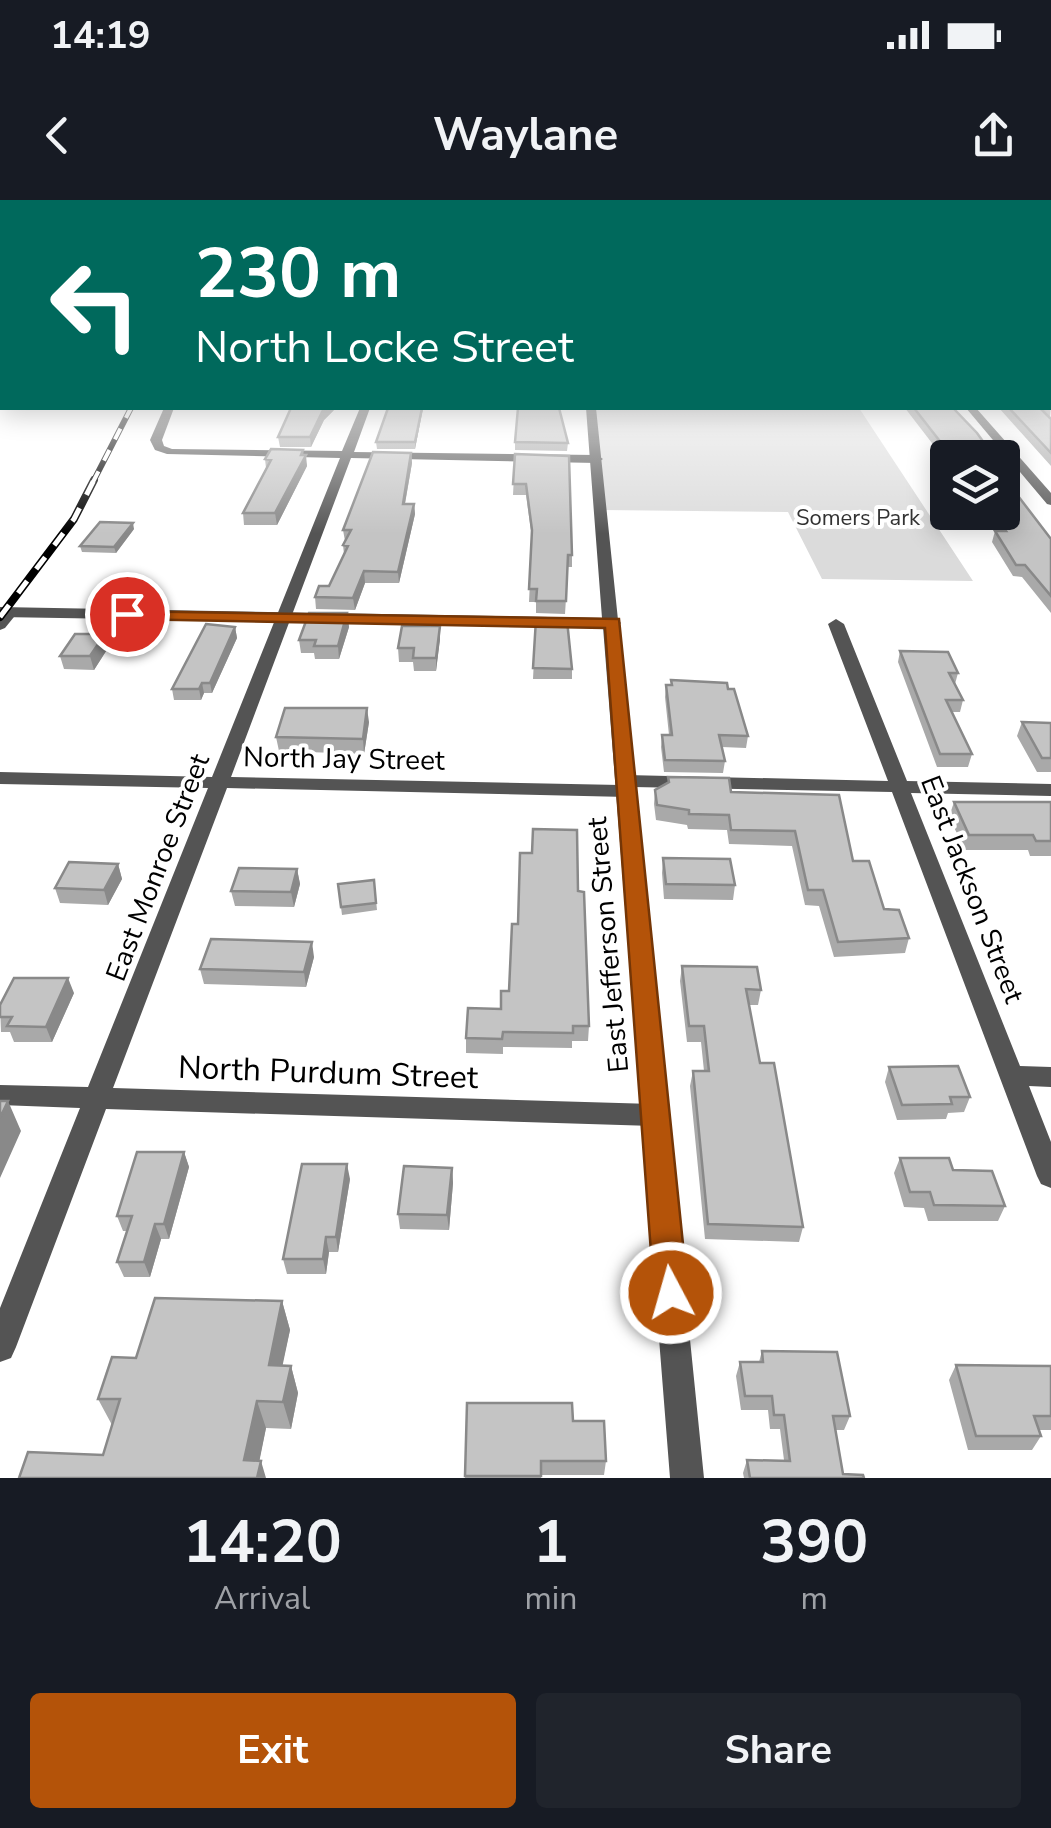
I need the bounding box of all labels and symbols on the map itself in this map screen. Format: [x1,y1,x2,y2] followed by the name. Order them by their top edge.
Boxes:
[796,503,921,533] park label: Somers Park
[85,572,170,657] pin
[243,738,445,780] street label: North Jay Street
[97,748,219,986] street label: East Monroe Street
[911,770,1033,1009] street label: East Jackson Street
[578,815,638,1074] street label: East Jefferson Street
[177,1046,480,1099] street label: North Purdum Street
[619,1241,723,1345] position arrow

